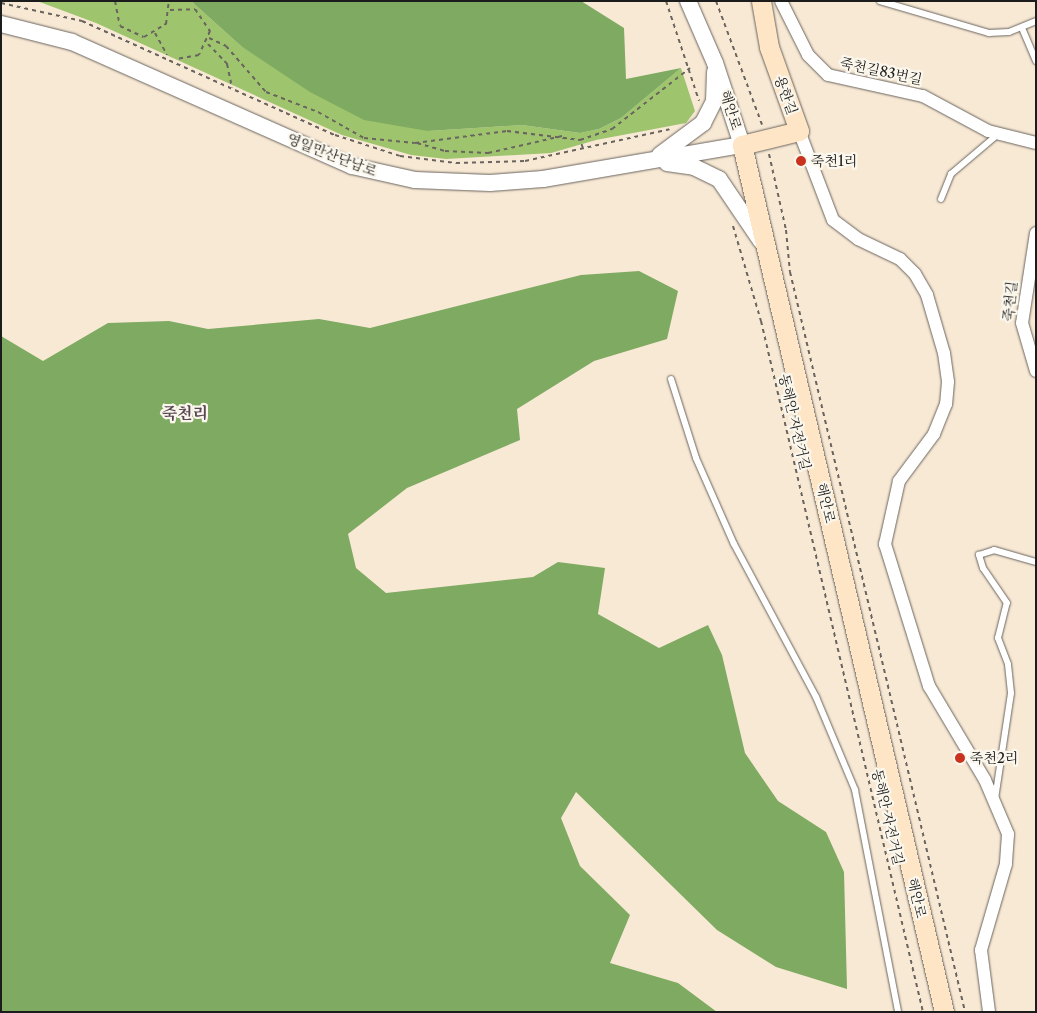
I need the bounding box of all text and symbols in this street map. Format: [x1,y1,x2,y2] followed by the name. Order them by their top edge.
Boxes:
[838,54,924,88] street label: 죽천길83번길
[771,73,801,117] street label: 용한길
[717,88,745,132] street label: 해안로
[285,130,379,180] street label: 영일만산단남로
[811,153,857,169] place label: 죽천1리
[795,155,807,167] marker: 죽천1리
[1000,280,1020,322] street label: 죽천길
[776,372,814,472] street label: 동해안 자전거길
[162,403,208,423] district label: 죽천리
[813,481,839,525] street label: 해안로
[970,750,1019,766] place label: 죽천2리
[954,752,966,764] marker: 죽천2리
[869,767,907,867] street label: 동해안 자전거길
[904,876,930,920] street label: 해안로

